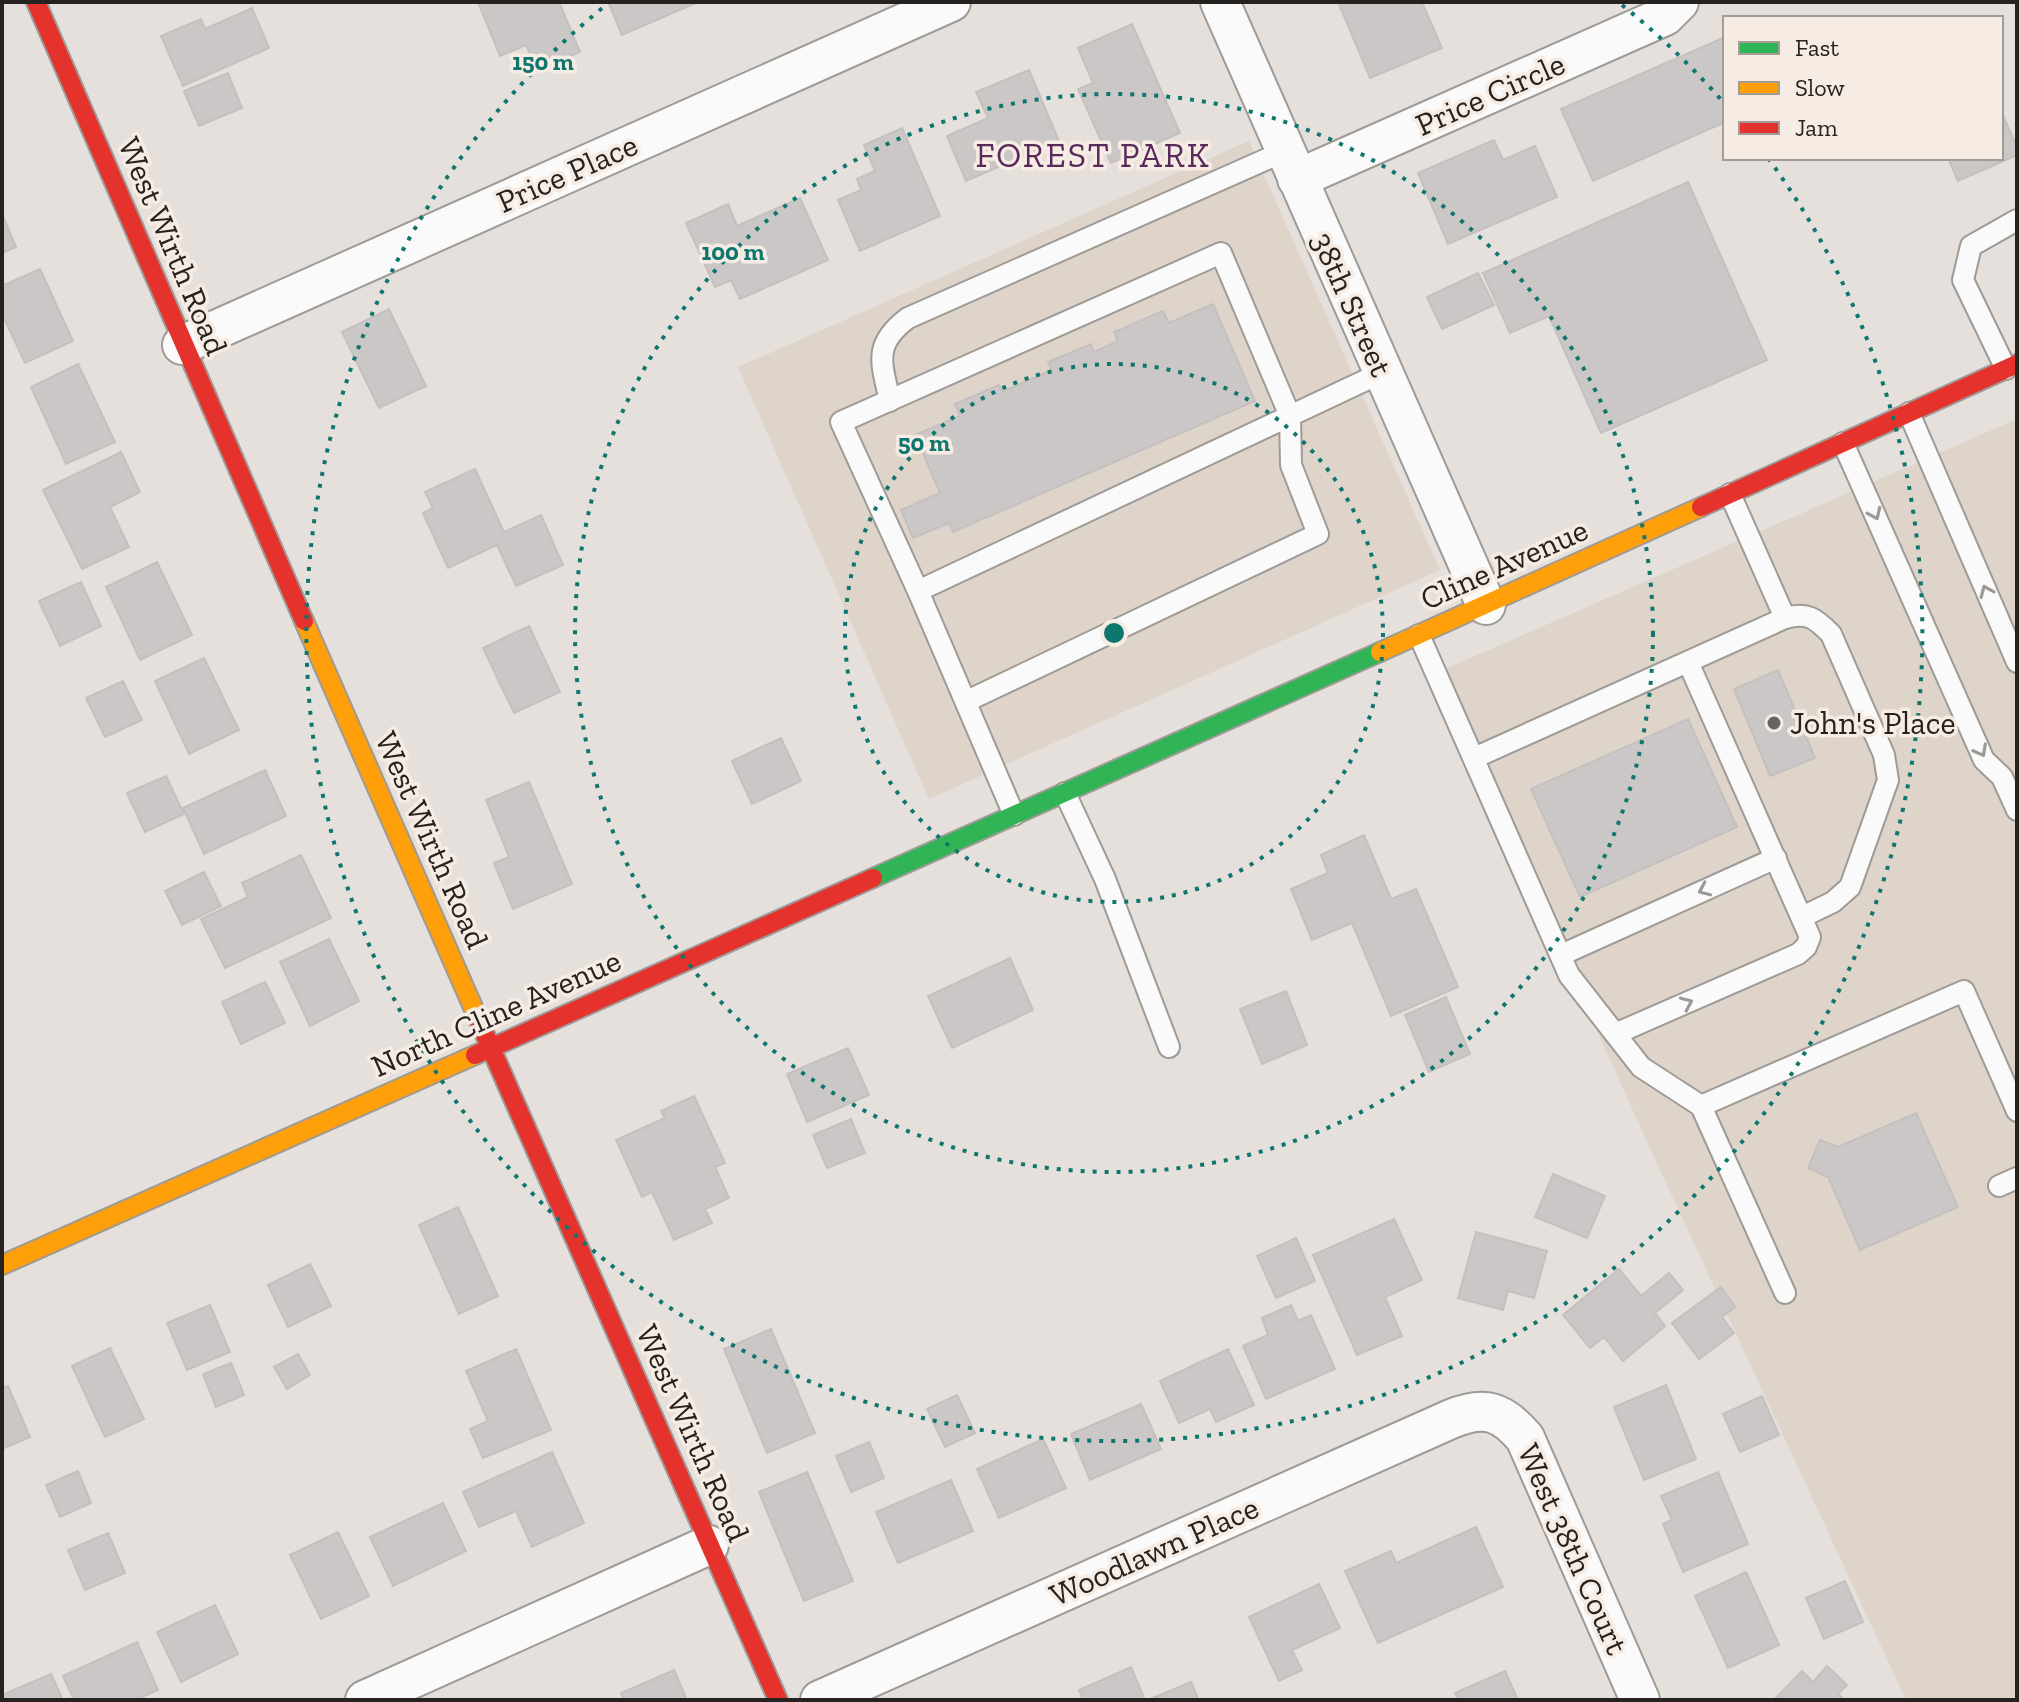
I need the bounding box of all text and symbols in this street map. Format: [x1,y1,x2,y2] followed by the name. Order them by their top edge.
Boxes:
[1723,16,2003,160] legend
[1795,33,1839,62] text: Fast
[1410,44,1570,144] street label: Price Circle
[512,47,574,76] text: 150 m
[1795,73,1845,102] text: Slow
[1795,113,1838,142] text: Jam
[491,125,643,221] street label: Price Place
[110,131,236,361] street label: West Wirth Road
[975,135,1211,176] district label: FOREST PARK
[1303,226,1401,382] street label: 38th Street
[702,237,764,266] text: 100 m
[898,428,950,457] text: 50 m
[1865,506,1881,520] one-way arrow
[1414,510,1594,618] street label: Cline Avenue
[1980,585,1996,599] one-way arrow
[1100,619,1128,647] centre of rings
[1790,704,1956,742] place label: John's Place
[1765,714,1783,732] marker: John's Place
[367,726,497,954] street label: West Wirth Road
[1972,743,1987,757] one-way arrow
[1698,880,1713,896] one-way arrow
[366,941,626,1085] street label: North Cline Avenue
[1679,996,1693,1012] one-way arrow
[628,1319,758,1547] street label: West Wirth Road
[1510,1438,1636,1660] street label: West 38th Court
[1044,1488,1264,1614] street label: Woodlawn Place

